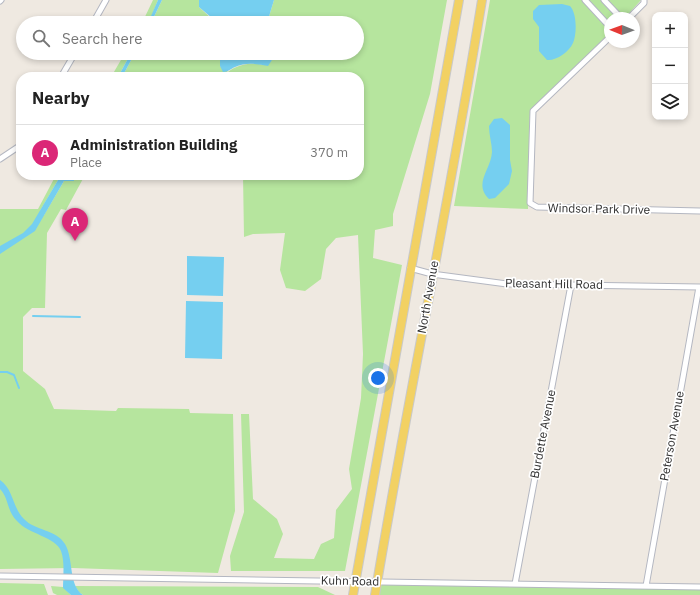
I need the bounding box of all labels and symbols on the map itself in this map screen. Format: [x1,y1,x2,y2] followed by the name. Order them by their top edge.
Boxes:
[604,12,640,48] north arrow
[548,200,651,217] street label: Windsor Park Drive
[62,208,88,241] pin: A
[414,259,441,334] street label: North Avenue
[505,275,603,292] street label: Pleasant Hill Road
[368,368,388,388] your location
[527,388,559,480] street label: Burdette Avenue
[656,389,687,482] street label: Peterson Avenue
[321,572,379,589] street label: Kuhn Road

